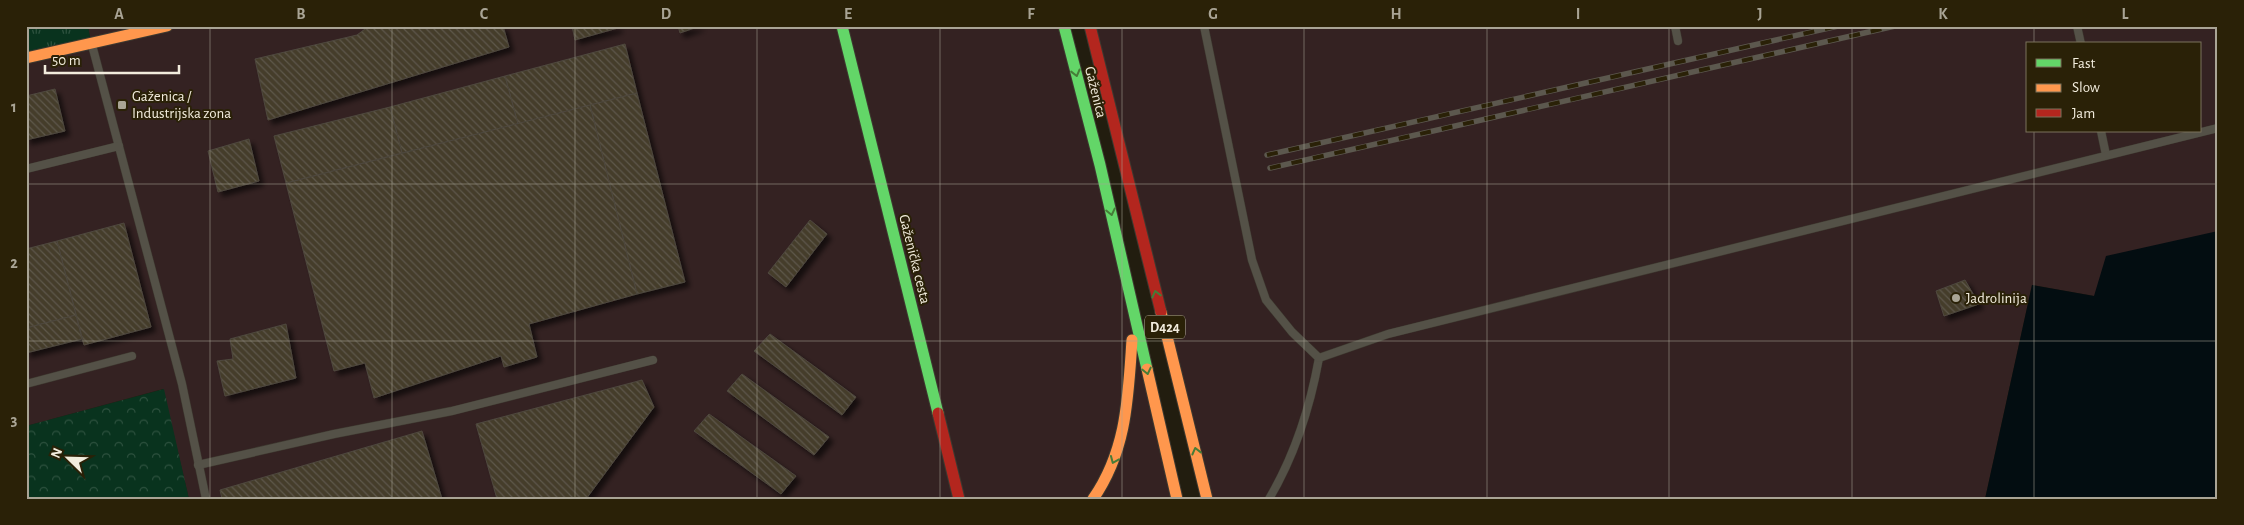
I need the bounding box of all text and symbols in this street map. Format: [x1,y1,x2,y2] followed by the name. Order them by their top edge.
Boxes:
[114,6,124,22] text: A
[296,6,306,22] text: B
[480,6,489,22] text: C
[661,6,672,22] text: D
[844,6,852,22] text: E
[1027,6,1035,22] text: F
[1208,6,1218,22] text: G
[1390,6,1402,22] text: H
[1576,6,1580,22] text: I
[1757,6,1763,22] text: J
[1938,6,1948,22] text: K
[2122,6,2129,22] text: L
[45,42,179,74] scale bar
[2026,42,2202,132] legend
[52,53,81,68] text: 50 m
[2072,56,2096,71] text: Fast
[1082,65,1109,120] street label: Gaženica
[1071,69,1081,77] one-way arrow
[2072,80,2100,95] text: Slow
[132,89,231,121] place label: Gaženica / Industrijska zona
[11,99,17,115] text: 1
[116,99,128,111] marker: Gaženica / Industrijska zona
[2072,106,2095,121] text: Jam
[1105,208,1116,217] one-way arrow
[896,213,933,305] street label: Gaženička cesta
[10,255,18,271] text: 2
[1151,289,1162,298] one-way arrow
[1966,291,2027,306] place label: Jadrolinija
[1950,292,1962,304] marker: Jadrolinija
[1145,316,1185,338] road number: D424
[1141,366,1152,375] one-way arrow
[11,412,18,428] text: 3
[42,432,92,482] north arrow
[49,446,65,461] text: N
[1191,447,1202,456] one-way arrow
[1109,455,1120,464] one-way arrow

